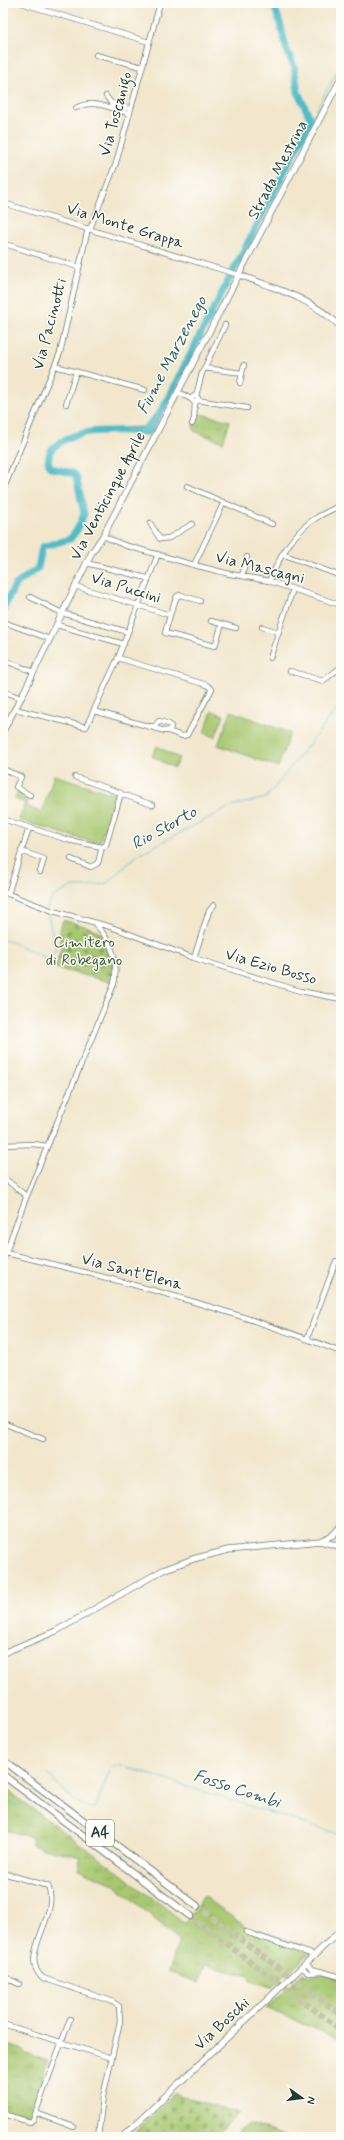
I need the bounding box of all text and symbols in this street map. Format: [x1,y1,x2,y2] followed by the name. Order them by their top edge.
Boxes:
[95,69,138,159] street label: Via Toscanigo
[243,116,313,223] street label: Strada Mestrina
[64,198,186,254] street label: Via Monte Grappa
[28,276,72,372] street label: Via Pacinotti
[132,292,214,418] water label: Fiume Marzenego
[65,428,152,564] street label: Via Venticinque Aprile
[213,547,307,589] street label: Via Mascagni
[88,567,164,609] street label: Via Puccini
[127,801,201,855] water label: Rio Storto
[46,932,122,971] park label: Cimitero di Robegano
[223,944,319,990] street label: Via Ezio Bosso
[79,1248,185,1296] street label: Via Sant'Elena
[191,1765,285,1814] water label: Fosso Combi
[86,1820,114,1846] road number: A4
[190,1993,255,2055] street label: Via Boschi
[282,2078,322,2118] north arrow
[303,2095,318,2105] text: N

